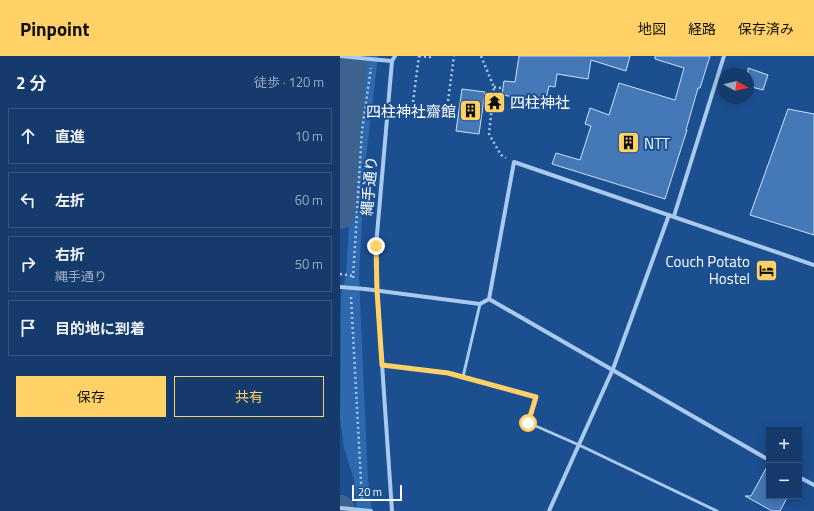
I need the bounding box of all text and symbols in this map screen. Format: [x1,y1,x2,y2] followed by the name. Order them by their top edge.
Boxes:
[20,14,89,43] text: Pinpoint
[638,18,666,39] text: 地図
[688,18,716,39] text: 経路
[738,18,794,39] text: 保存済み
[718,68,754,104] north arrow
[16,70,46,96] text: 2 分
[254,72,324,92] text: 徒歩 · 120 m
[482,89,508,115] temple icon: 四柱神社
[510,91,570,114] place label: 四柱神社
[458,98,484,124] building icon: 四柱神社齋館
[366,100,456,123] place label: 四柱神社齋館
[17,125,39,147] icon: ahead
[55,125,85,148] text: 直進
[295,126,323,146] text: 10 m
[615,130,641,156] building icon: NTT
[644,132,670,155] place label: NTT
[355,155,383,217] street label: 縄手通り
[17,189,39,211] icon: left
[55,189,85,212] text: 左折
[295,190,323,210] text: 60 m
[367,237,385,255] route end
[55,243,85,266] text: 右折
[666,250,750,290] place label: Couch Potato Hostel
[17,253,39,275] icon: right
[295,254,323,274] text: 50 m
[753,257,779,283] hotel icon: Couch Potato Hostel
[55,266,107,286] text: 縄手通り
[17,317,39,339] icon: arrive
[55,317,145,340] text: 目的地に到着
[16,376,166,417] button: 保存
[174,376,324,417] button: 共有
[519,414,537,432] route start
[766,427,802,499] map controls
[766,427,802,463] button: +
[766,463,802,499] button: −
[352,483,402,502] scale bar
[358,484,382,500] text: 20 m

